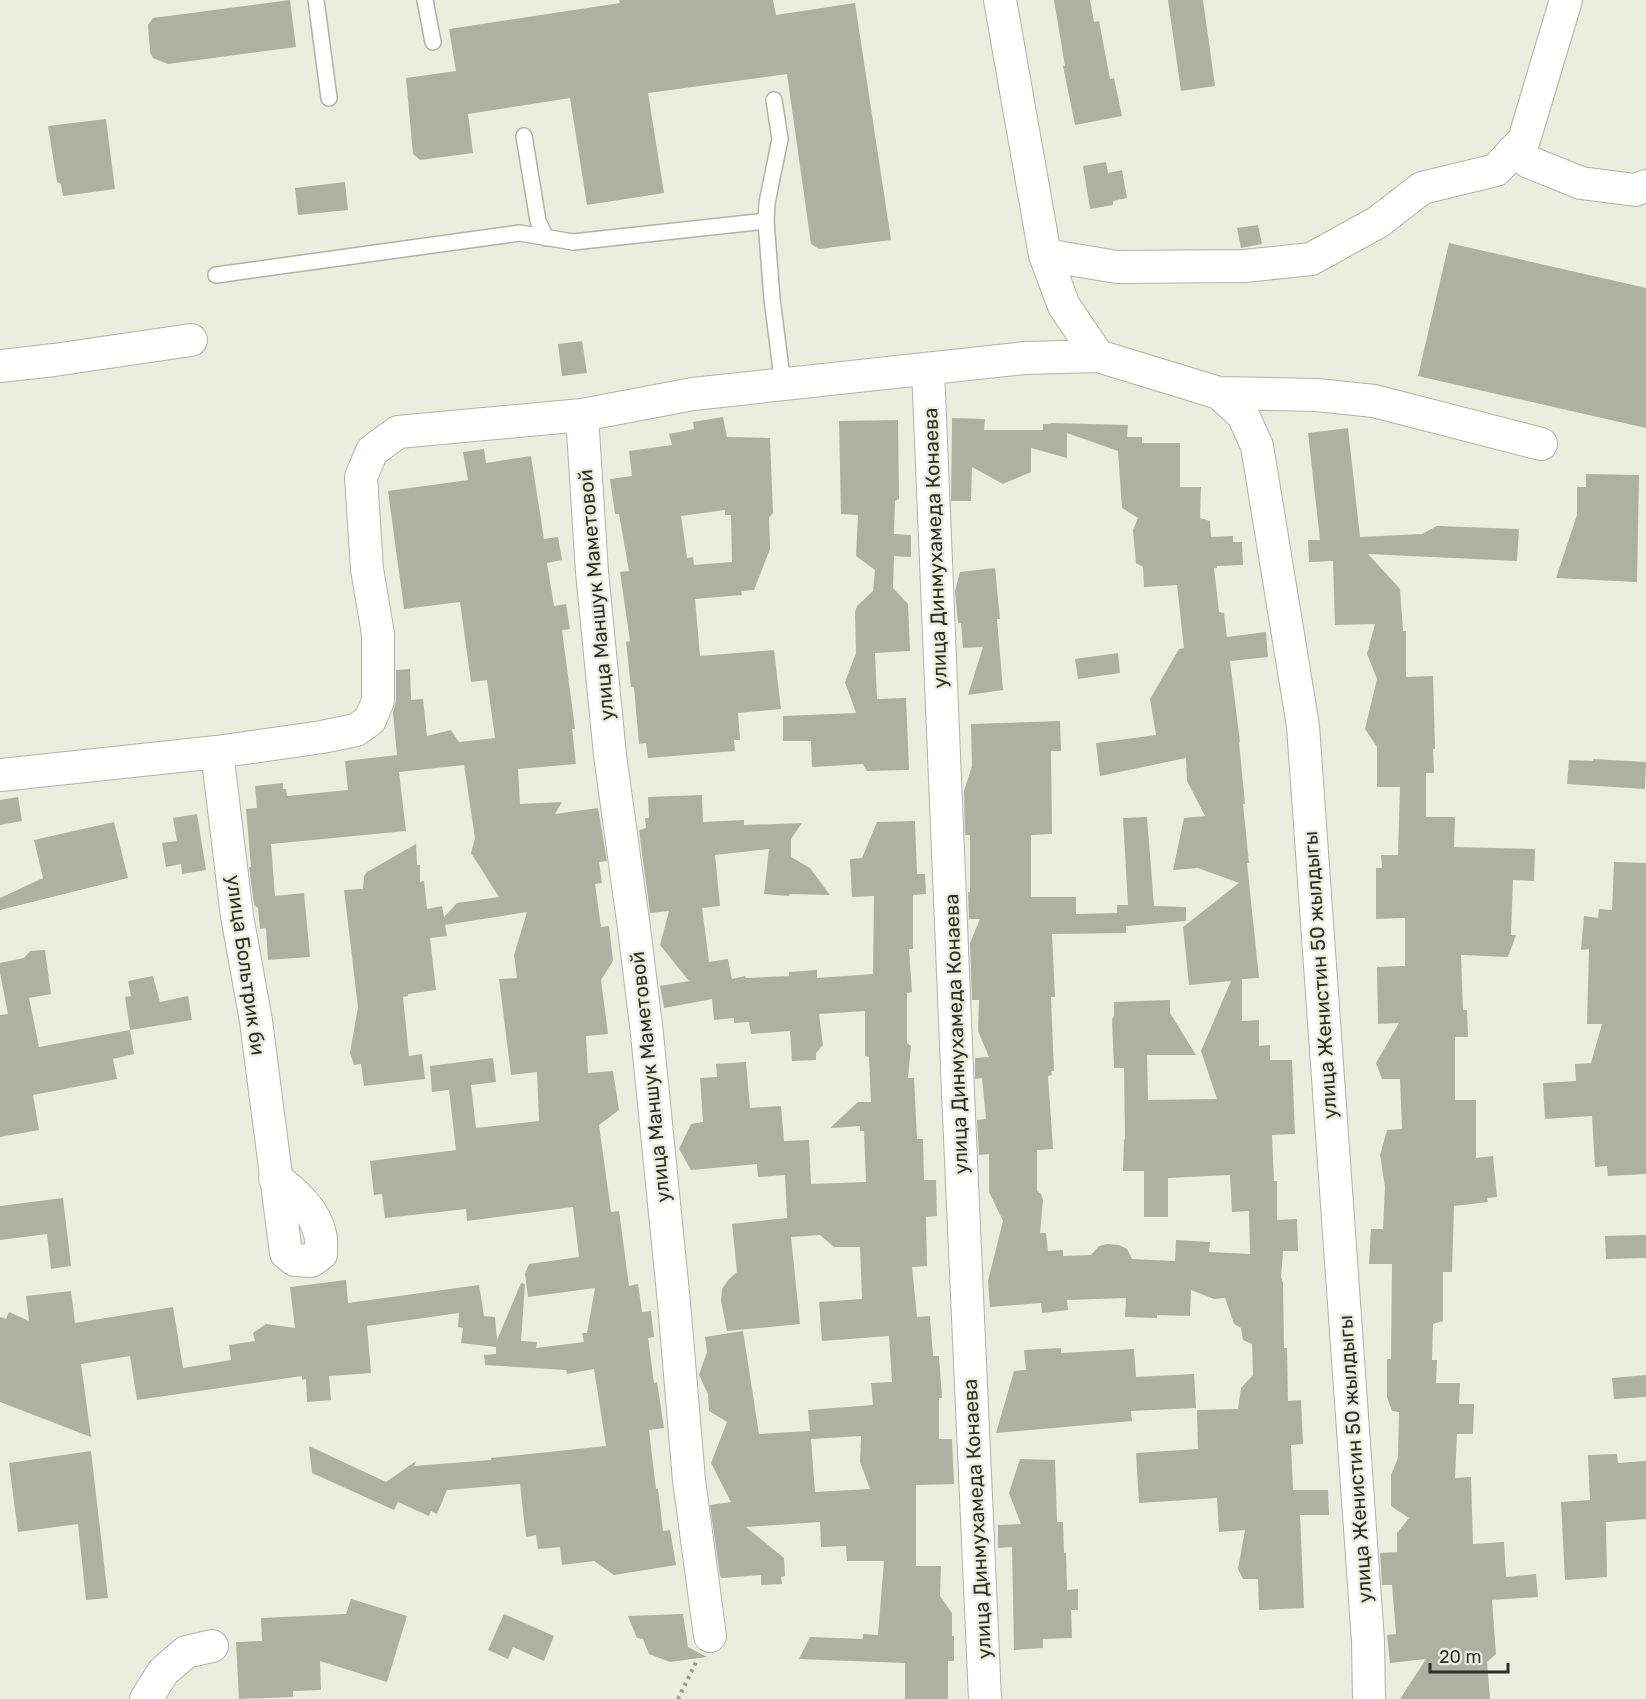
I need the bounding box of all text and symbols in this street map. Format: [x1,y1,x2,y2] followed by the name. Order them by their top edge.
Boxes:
[918,407,952,689] street label: улица Динмухамеда Конаева
[573,468,619,722] street label: улица Маншук Маметовой
[1298,830,1342,1120] street label: улица Женистин 50 жылдыгы
[221,873,271,1057] street label: улица Больтрик би
[939,893,973,1175] street label: улица Динмухамеда Конаева
[625,950,675,1204] street label: улица Маншук Маметовой
[1333,1314,1377,1604] street label: улица Женистин 50 жылдыгы
[958,1378,996,1660] street label: улица Динмухамеда Конаева
[1430,1636,1508,1674] scale bar
[1439,1646,1481,1668] text: 20 m

